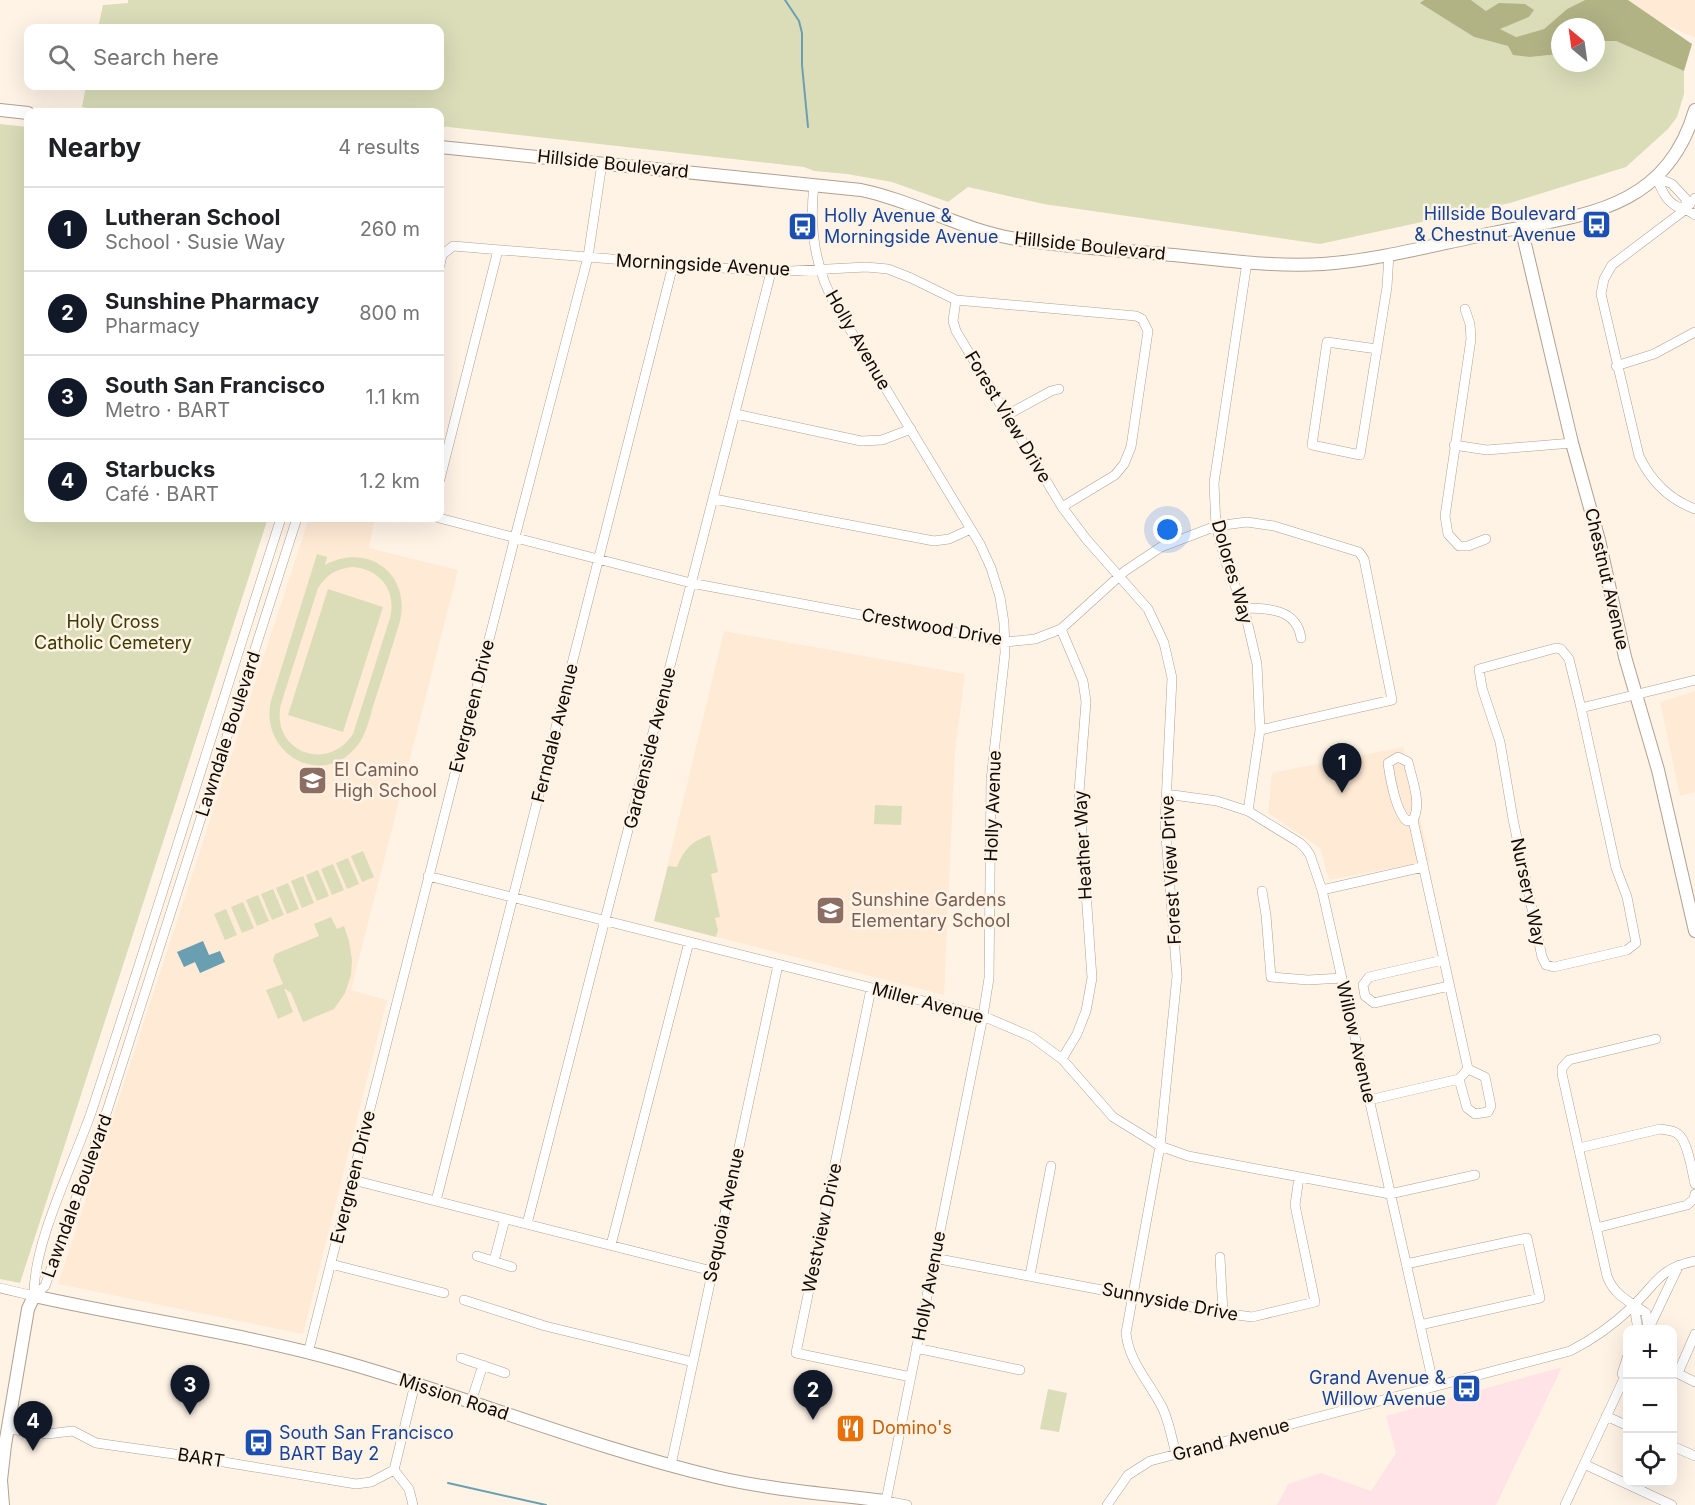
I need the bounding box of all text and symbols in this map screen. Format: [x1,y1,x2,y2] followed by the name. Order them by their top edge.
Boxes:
[1551,18,1605,72] north arrow
[24,24,444,90] search box
[45,41,78,74] icon: search
[93,44,219,70] text: Search here
[48,132,141,163] text: Nearby
[338,135,420,159] text: 4 results
[536,145,690,182] street label: Hillside Boulevard
[1414,203,1576,245] place label: Hillside Boulevard & Chestnut Avenue
[105,204,280,230] text: Lutheran School
[824,205,998,247] place label: Holly Avenue & Morningside Avenue
[1581,208,1613,240] bus stop icon: Hillside Boulevard & Chestnut Avenue
[787,210,819,242] bus stop icon: Holly Avenue & Morningside Avenue
[63,217,72,241] text: 1
[360,217,420,241] text: 260 m
[1013,227,1167,264] street label: Hillside Boulevard
[105,230,285,254] text: School · Susie Way
[615,249,791,280] street label: Morningside Avenue
[821,286,895,393] street label: Holly Avenue
[105,288,319,314] text: Sunshine Pharmacy
[61,301,74,325] text: 2
[359,301,420,325] text: 800 m
[105,314,200,338] text: Pharmacy
[961,347,1056,486] street label: Forest View Drive
[105,372,325,398] text: South San Francisco
[61,385,74,409] text: 3
[366,385,420,409] text: 1.1 km
[105,398,230,422] text: Metro · BART
[105,456,215,482] text: Starbucks
[61,469,74,493] text: 4
[360,469,420,493] text: 1.2 km
[105,482,219,506] text: Café · BART
[1581,506,1634,652] street label: Chestnut Avenue
[1153,515,1182,544] your location
[1208,517,1257,626] street label: Dolores Way
[860,604,1004,649] street label: Crestwood Drive
[34,611,192,653] park label: Holy Cross Catholic Cemetery
[445,637,498,775] street label: Evergreen Drive
[191,649,264,819] street label: Lawndale Boulevard
[527,661,582,804] street label: Ferndale Avenue
[619,665,680,831] street label: Gardenside Avenue
[1322,744,1362,793] pin: 1
[980,750,1005,862] street label: Holly Avenue
[334,759,437,801] place label: El Camino High School
[297,764,329,796] school or university icon: El Camino High School
[1069,790,1096,900] street label: Heather Way
[1156,795,1185,945] street label: Forest View Drive
[1507,836,1550,948] street label: Nursery Way
[851,889,1010,931] place label: Sunshine Gardens Elementary School
[814,894,846,926] school or university icon: Sunshine Gardens Elementary School
[870,978,986,1028] street label: Miller Avenue
[1332,979,1381,1105] street label: Willow Avenue
[326,1108,379,1246] street label: Evergreen Drive
[37,1111,116,1280] street label: Lawndale Boulevard
[699,1146,748,1284] street label: Sequoia Avenue
[798,1161,846,1295] street label: Westview Drive
[908,1229,949,1343] street label: Holly Avenue
[1100,1278,1240,1325] street label: Sunnyside Drive
[1623,1325,1677,1487] map controls
[1623,1325,1677,1379] button: +
[170,1366,210,1415] pin: 3
[1309,1367,1446,1409] place label: Grand Avenue & Willow Avenue
[397,1369,512,1424] street label: Mission Road
[794,1370,832,1420] pin: 2
[1451,1372,1483,1404] bus stop icon: Grand Avenue & Willow Avenue
[1623,1379,1677,1433] button: −
[14,1402,52,1451] pin: 4
[835,1412,867,1444] restaurant icon: Domino's
[1170,1414,1292,1465] street label: Grand Avenue
[872,1417,952,1438] place label: Domino's
[279,1422,454,1464] place label: South San Francisco BART Bay 2
[242,1427,274,1459] bus stop icon: South San Francisco BART Bay 2
[1623,1433,1677,1487] button: locate
[176,1443,226,1472] street label: BART

